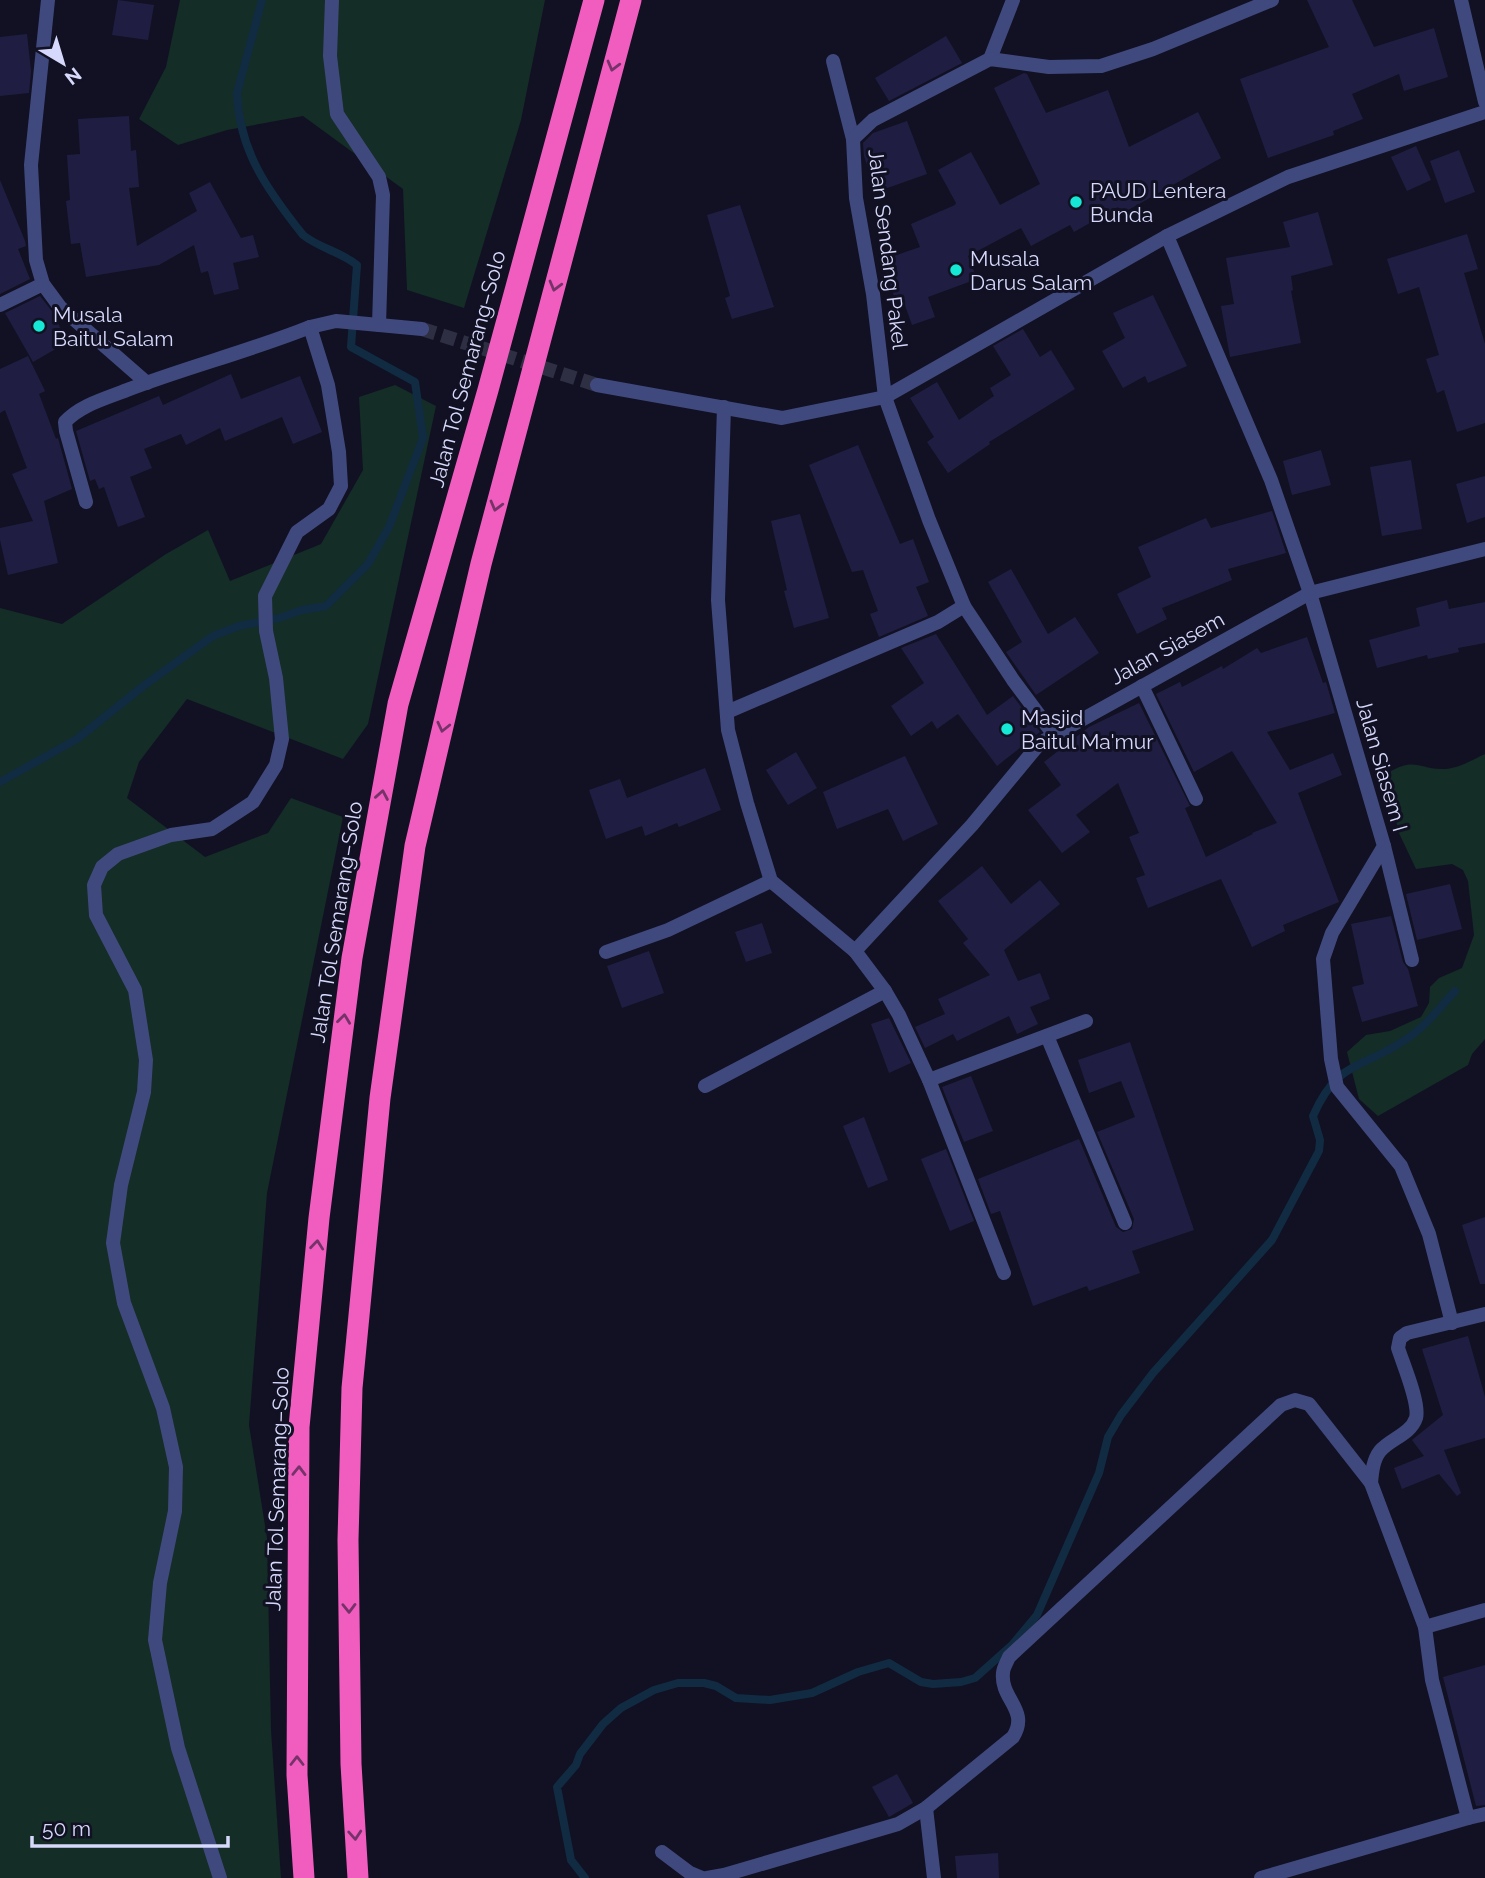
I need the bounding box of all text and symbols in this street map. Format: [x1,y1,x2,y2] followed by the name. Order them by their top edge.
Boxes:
[28,28,98,98] north arrow
[607,60,621,72] one-way arrow
[61,63,86,90] text: N
[863,147,913,351] street label: Jalan Sendang Pakel
[1090,178,1226,227] place label: PAUD Lentera Bunda
[1068,194,1084,210] marker: PAUD Lentera Bunda
[970,246,1092,295] place label: Musala Darus Salam
[423,248,511,490] street label: Jalan Tol Semarang–Solo
[948,262,964,278] marker: Musala Darus Salam
[549,280,563,292] one-way arrow
[53,302,174,351] place label: Musala Baitul Salam
[31,318,47,334] marker: Musala Baitul Salam
[490,499,504,511] one-way arrow
[1106,606,1228,690] street label: Jalan Siasem
[1351,696,1413,834] street label: Jalan Siasem I
[1021,705,1154,754] place label: Masjid Baitul Ma'mur
[437,721,451,733] one-way arrow
[999,721,1015,737] marker: Masjid Baitul Ma'mur
[374,789,389,801] one-way arrow
[305,799,367,1045] street label: Jalan Tol Semarang–Solo
[337,1013,352,1025] one-way arrow
[309,1239,324,1250] one-way arrow
[260,1367,294,1611] street label: Jalan Tol Semarang–Solo
[291,1466,307,1476] one-way arrow
[341,1603,356,1614] one-way arrow
[289,1755,305,1766] one-way arrow
[32,1804,228,1848] scale bar
[42,1816,91,1841] text: 50 m
[347,1830,362,1841] one-way arrow

